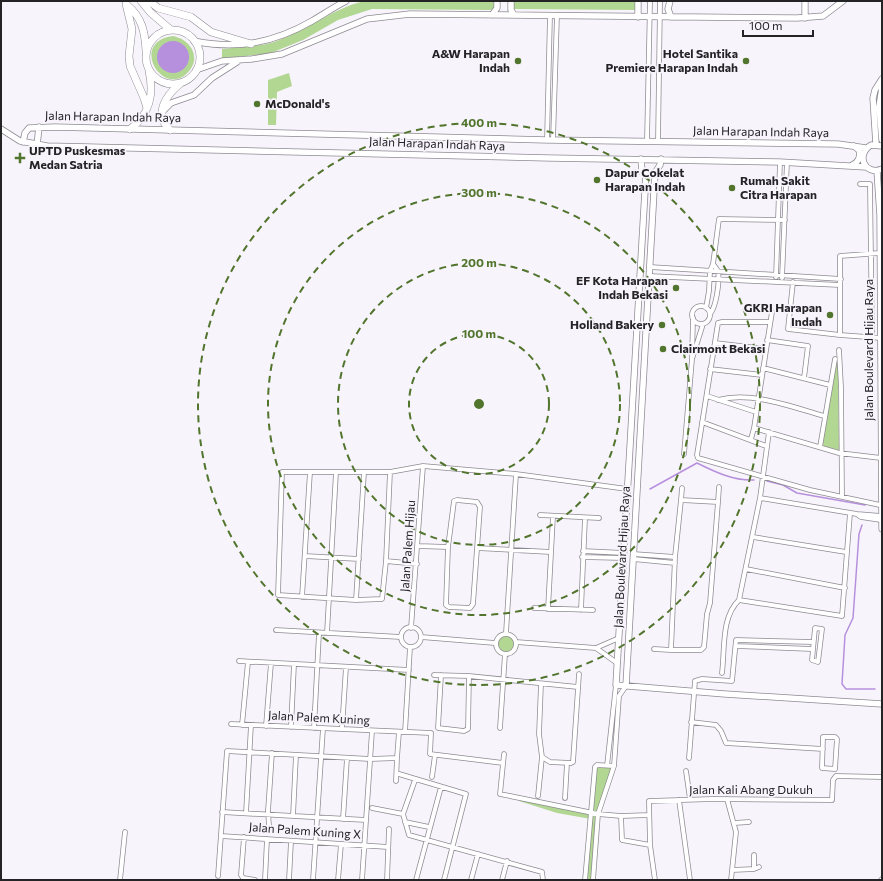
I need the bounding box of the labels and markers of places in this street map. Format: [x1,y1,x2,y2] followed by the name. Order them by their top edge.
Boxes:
[432,46,510,74] place label: A&W Harapan Indah
[605,46,738,74] place label: Hotel Santika Premiere Harapan Indah
[513,56,523,66] marker: A&W Harapan Indah
[741,56,751,66] marker: Hotel Santika Premiere Harapan Indah
[265,96,331,110] place label: McDonald's
[252,99,262,109] marker: McDonald's
[29,143,126,171] place label: UPTD Puskesmas Medan Satria
[14,152,26,164] marker: UPTD Puskesmas Medan Satria
[605,165,685,193] place label: Dapur Cokelat Harapan Indah
[740,173,817,201] place label: Rumah Sakit Citra Harapan
[592,175,602,185] marker: Dapur Cokelat Harapan Indah
[727,183,737,193] marker: Rumah Sakit Citra Harapan
[576,273,668,301] place label: EF Kota Harapan Indah Bekasi
[671,283,681,293] marker: EF Kota Harapan Indah Bekasi
[744,300,822,328] place label: GKRI Harapan Indah
[825,310,835,320] marker: GKRI Harapan Indah
[570,317,654,331] place label: Holland Bakery
[657,320,667,330] marker: Holland Bakery
[671,341,765,355] place label: Clairmont Bekasi
[658,344,668,354] marker: Clairmont Bekasi
[472,397,486,411] centre of rings

